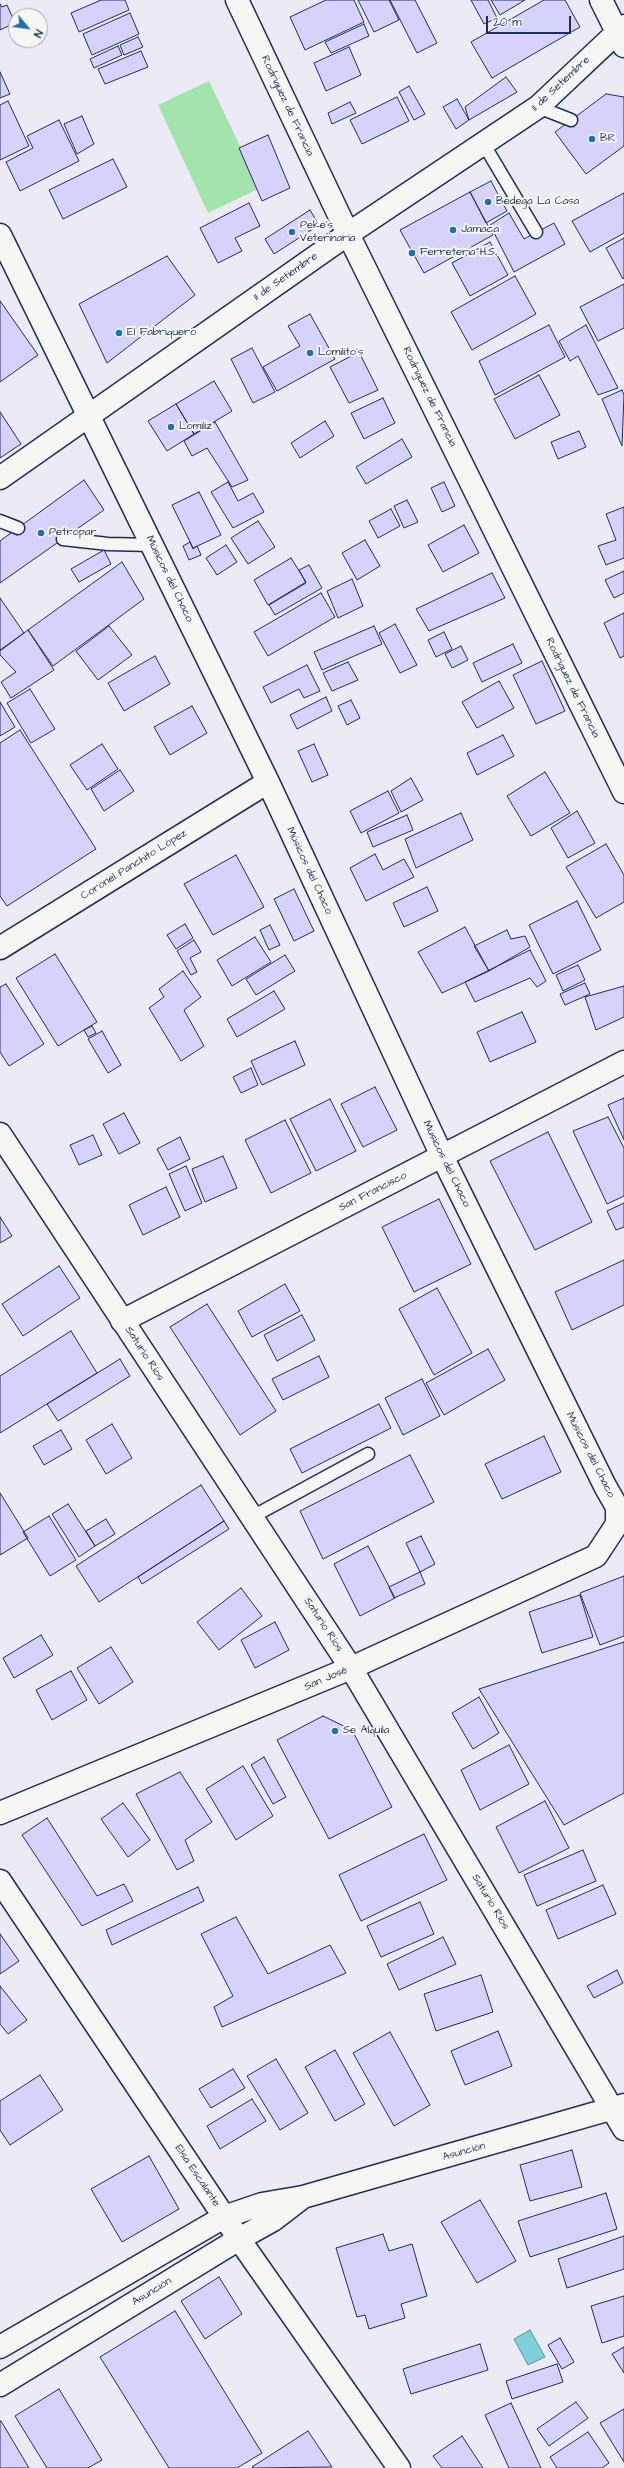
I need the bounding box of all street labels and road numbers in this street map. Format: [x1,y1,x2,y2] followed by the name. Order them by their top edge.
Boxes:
[258,54,316,158] street label: Rodriguez de Francia
[529,54,593,114] street label: 11 de Setiembre
[251,250,321,304] street label: 11 de Setiembre
[399,345,459,449] street label: Rodriguez de Francia
[142,534,196,624] street label: Músicos del Chaco
[542,636,602,740] street label: Rodriguez de Francia
[283,825,335,917] street label: Músicos del Chaco
[79,827,189,903] street label: Coronel Panchito López
[419,1119,473,1209] street label: Músicos del Chaco
[337,1169,409,1215] street label: San Francisco
[122,1324,166,1384] street label: Saturio Ríos
[563,1410,617,1500] street label: Músicos del Chaco
[301,1595,345,1655] street label: Saturio Ríos
[302,1664,350,1694] street label: San José
[468,1872,512,1932] street label: Saturio Ríos
[441,2140,487,2164] street label: Asunción
[172,2143,222,2209] street label: Elsa Escalante
[130,2275,174,2309] street label: Asunción

